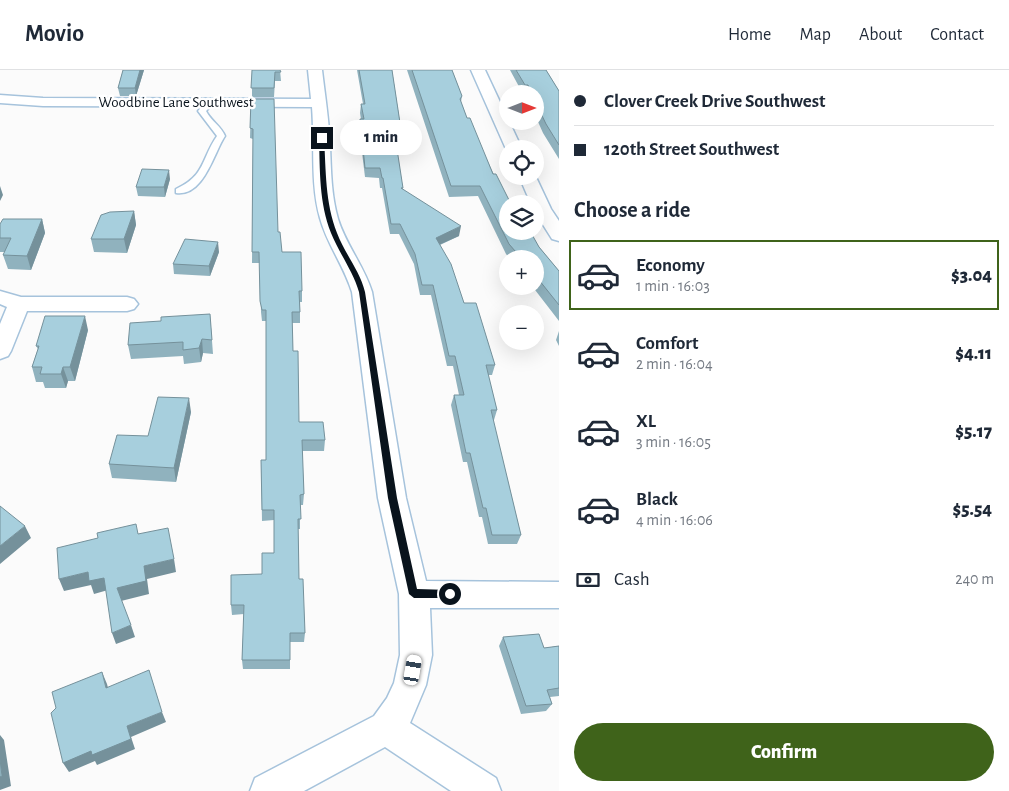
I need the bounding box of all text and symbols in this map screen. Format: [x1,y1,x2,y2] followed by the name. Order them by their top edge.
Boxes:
[25,22,84,46] text: Movio
[728,26,771,44] text: Home
[799,26,831,44] text: Map
[859,26,902,44] text: About
[930,26,984,44] text: Contact
[499,85,544,130] north arrow
[499,85,544,350] map controls
[604,92,825,111] text: Clover Creek Drive Southwest
[98,95,254,110] street label: Woodbine Lane Southwest
[340,120,422,156] callout: 1 min
[311,127,333,149] route end
[364,129,398,145] text: 1 min
[499,140,544,185] button: locate
[604,140,779,159] text: 120th Street Southwest
[499,195,544,240] button: layers
[574,199,690,221] text: Choose a ride
[499,250,544,295] button: +
[576,253,621,298] icon: car
[636,256,705,275] text: Economy
[951,266,992,285] text: $3.04
[636,278,710,294] text: 1 min · 16:03
[499,305,544,350] button: −
[576,331,621,376] icon: car
[636,334,698,353] text: Comfort
[955,344,992,363] text: $4.11
[636,356,713,372] text: 2 min · 16:04
[576,409,621,454] icon: car
[636,412,656,431] text: XL
[955,422,992,441] text: $5.17
[636,434,711,450] text: 3 min · 16:05
[576,487,621,532] icon: car
[636,490,678,509] text: Black
[953,500,992,519] text: $5.54
[636,512,713,528] text: 4 min · 16:06
[574,566,602,594] icon: cash
[614,570,650,589] text: Cash
[955,571,994,587] text: 240 m
[439,583,461,605] route start
[403,654,422,686] car
[574,723,994,781] button: Confirm

